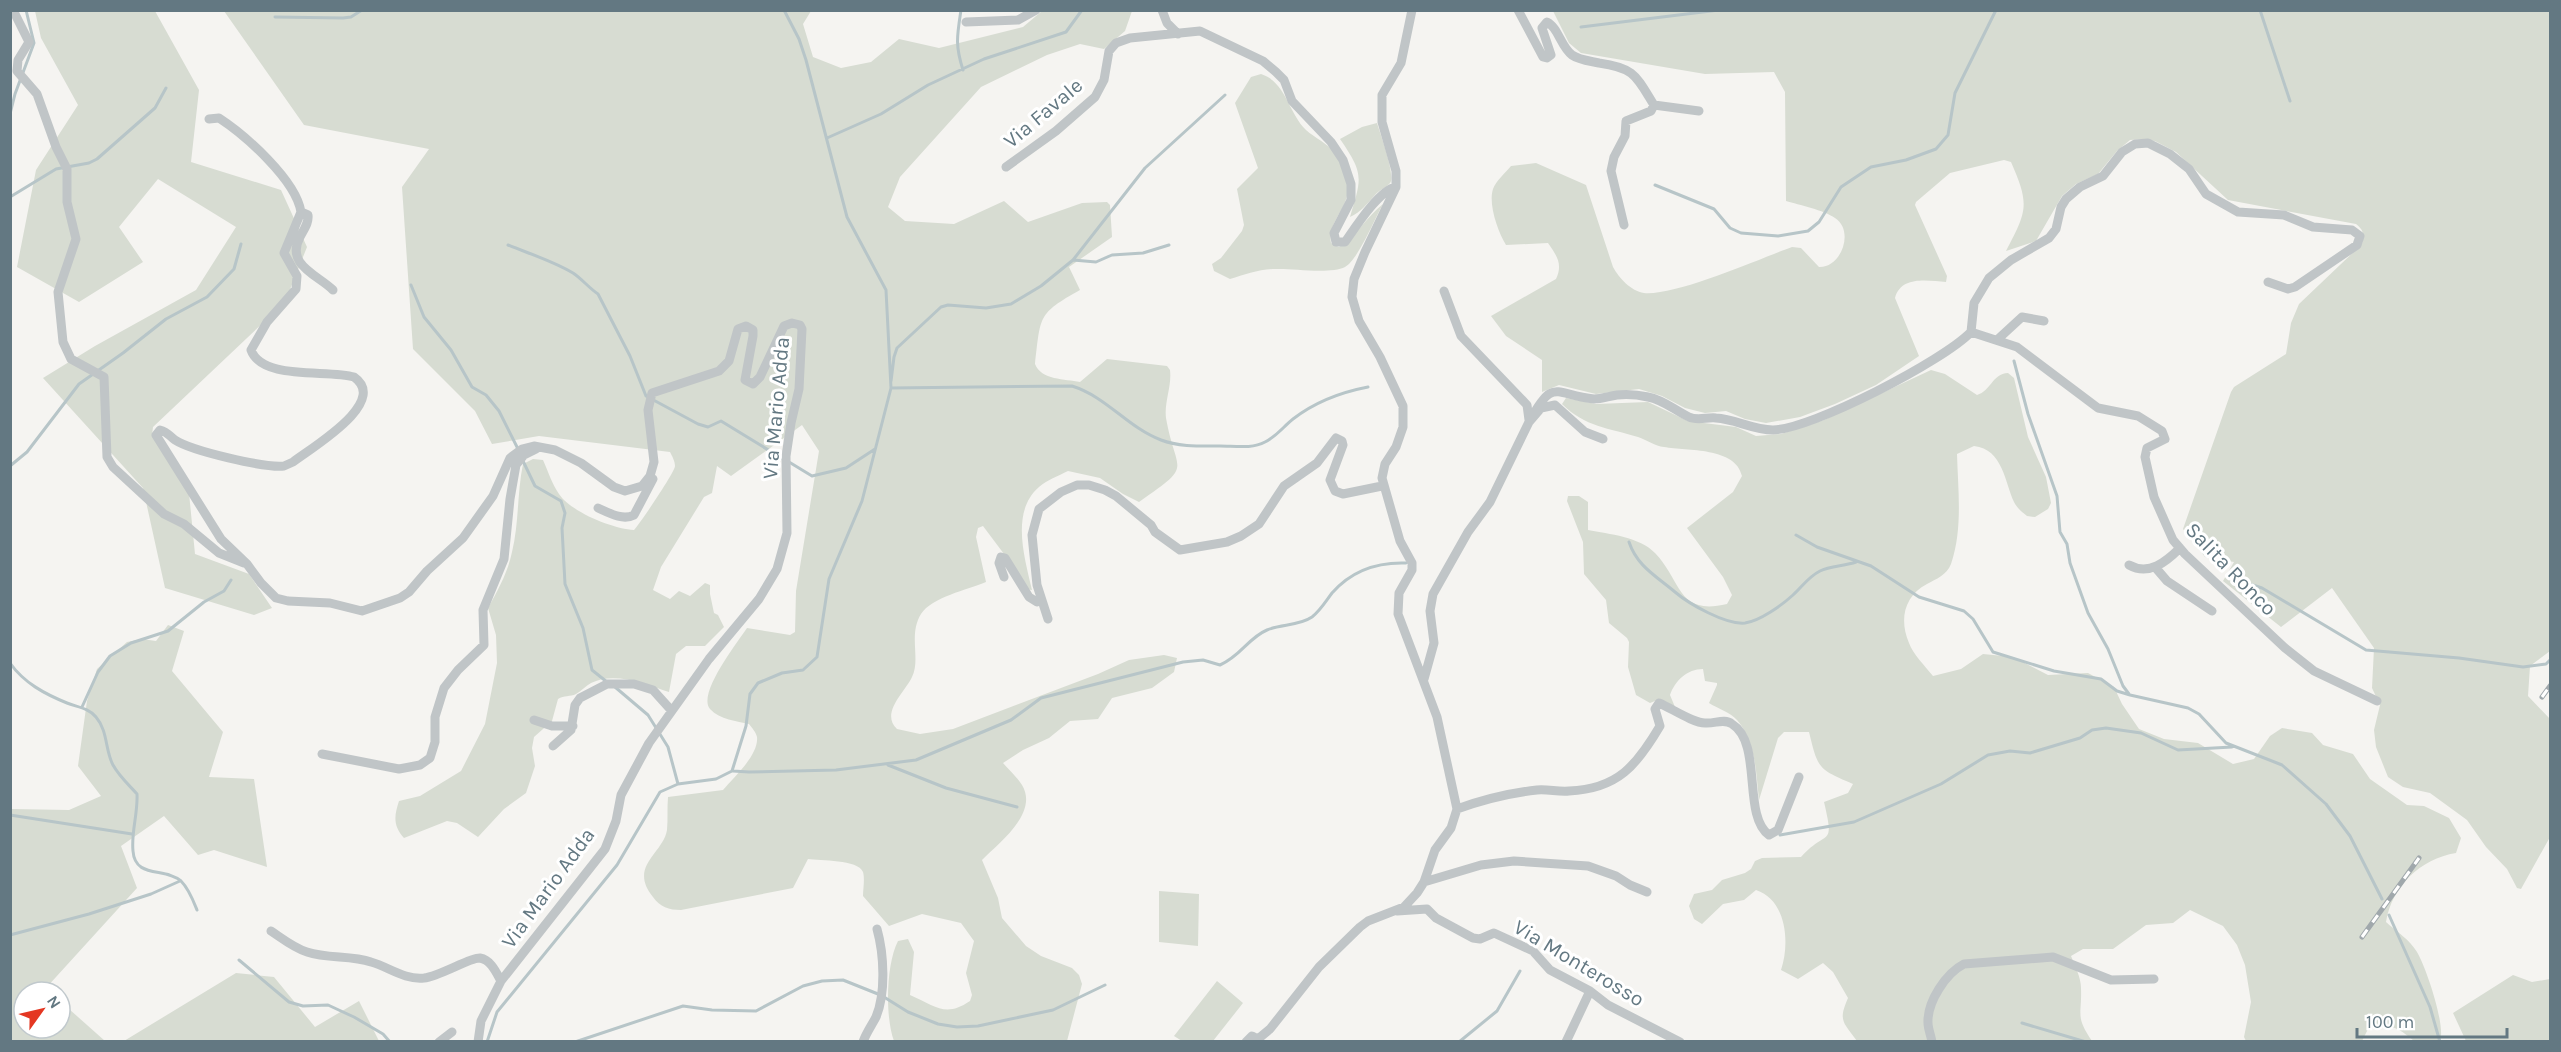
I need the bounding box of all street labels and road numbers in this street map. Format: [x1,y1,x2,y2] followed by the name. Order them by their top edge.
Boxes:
[999,73,1087,153] street label: Via Favale
[758,336,794,480] street label: Via Mario Adda
[2181,517,2281,621] street label: Salita Ronco
[496,823,600,953] street label: Via Mario Adda
[1509,915,1649,1011] street label: Via Monterosso

